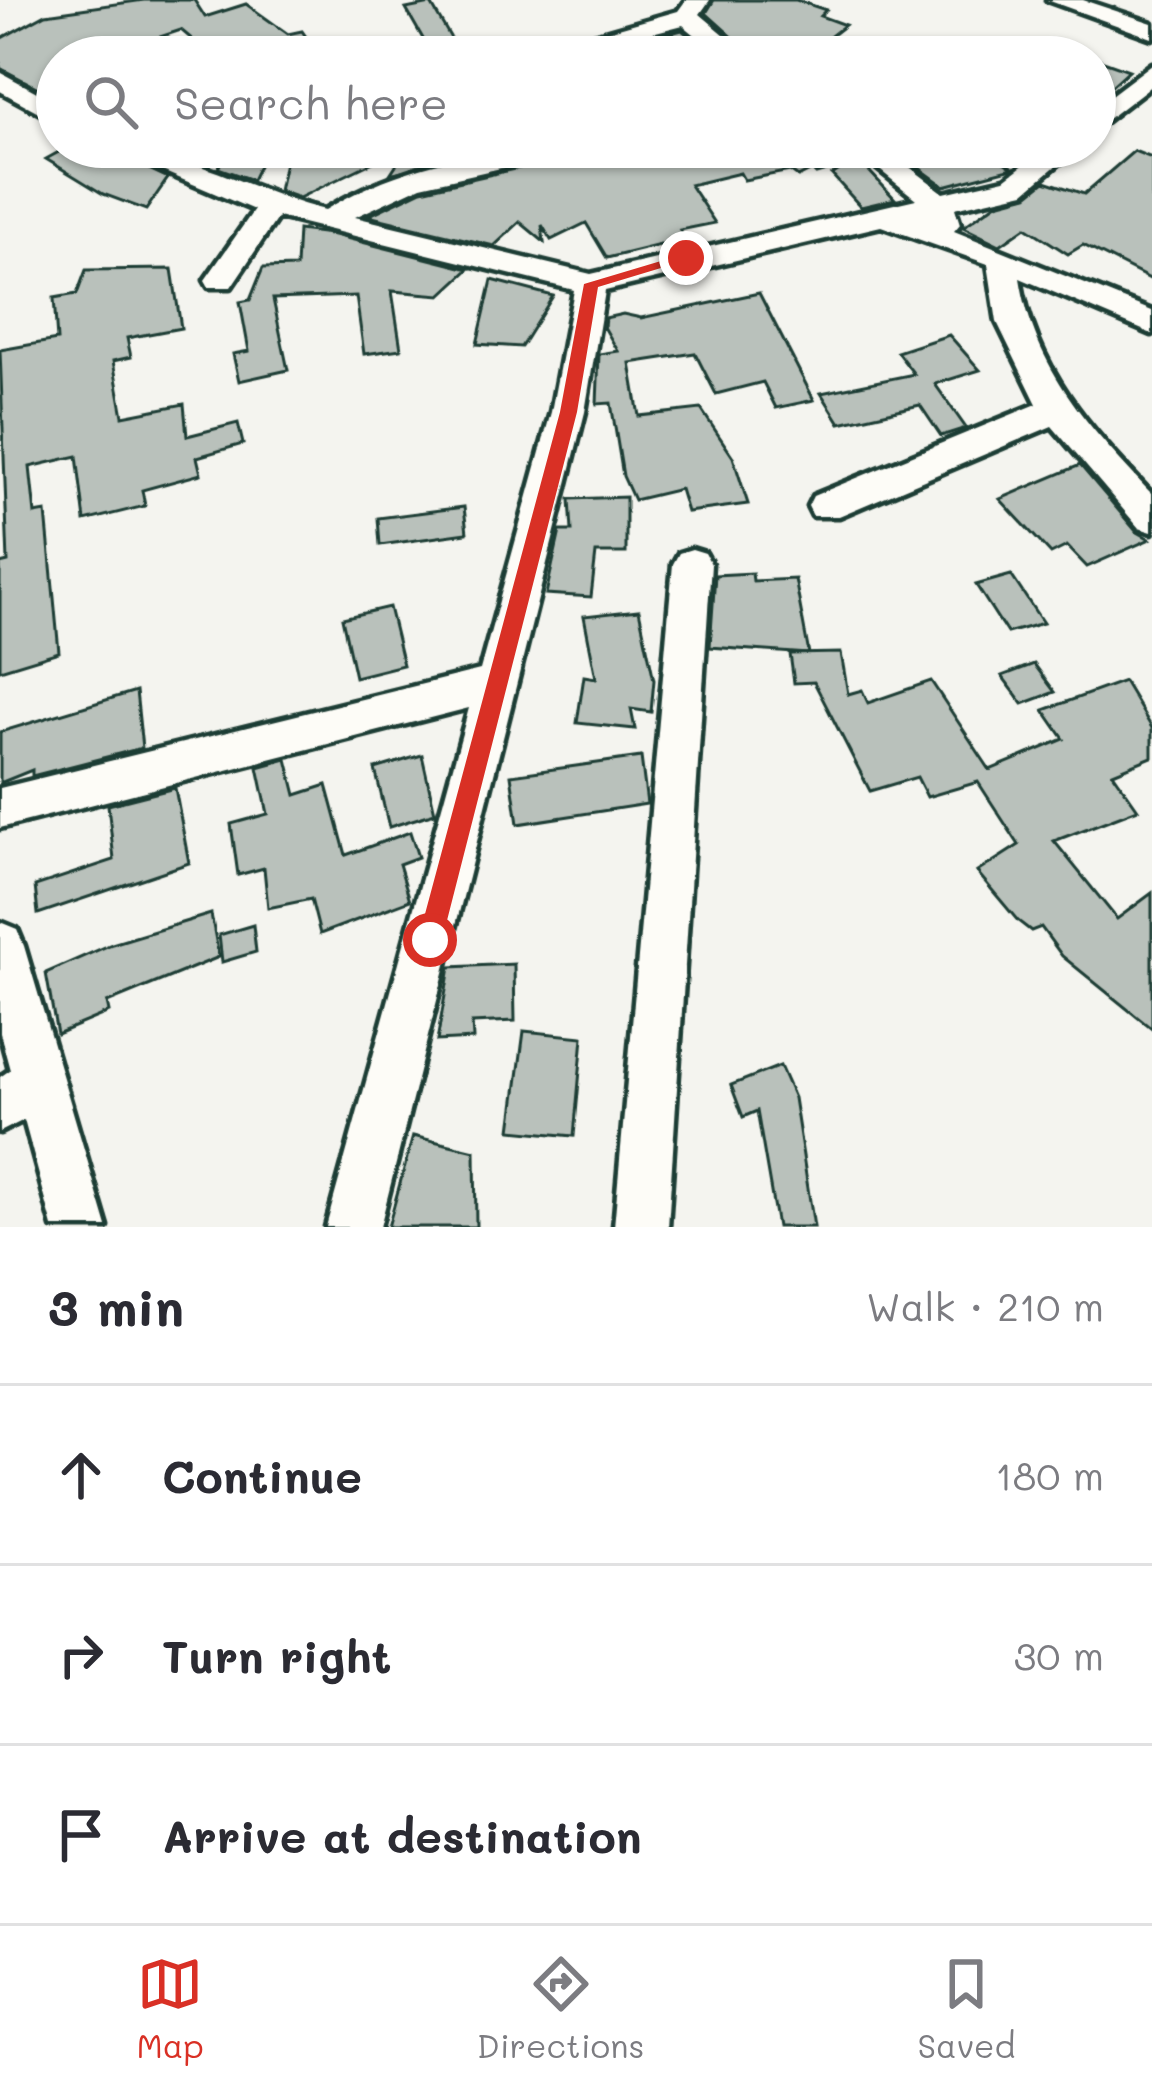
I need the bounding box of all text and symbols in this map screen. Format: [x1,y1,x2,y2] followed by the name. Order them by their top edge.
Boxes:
[36,36,1116,168] search box
[78,69,144,135] icon: search
[174,73,448,131] text: Search here
[659,231,713,285] route end
[403,913,457,967] route start
[48,1272,184,1339] text: 3 min
[866,1280,1104,1331] text: Walk · 210 m
[48,1442,114,1508] icon: ahead
[162,1446,362,1504] text: Continue
[995,1449,1104,1500] text: 180 m
[48,1622,114,1688] icon: right
[162,1626,391,1684] text: Turn right
[1014,1629,1104,1680] text: 30 m
[48,1802,114,1868] icon: arrive
[162,1806,642,1864] text: Arrive at destination
[137,1951,204,2066] tab: Map
[477,1951,644,2066] tab: Directions
[918,1951,1015,2066] tab: Saved

